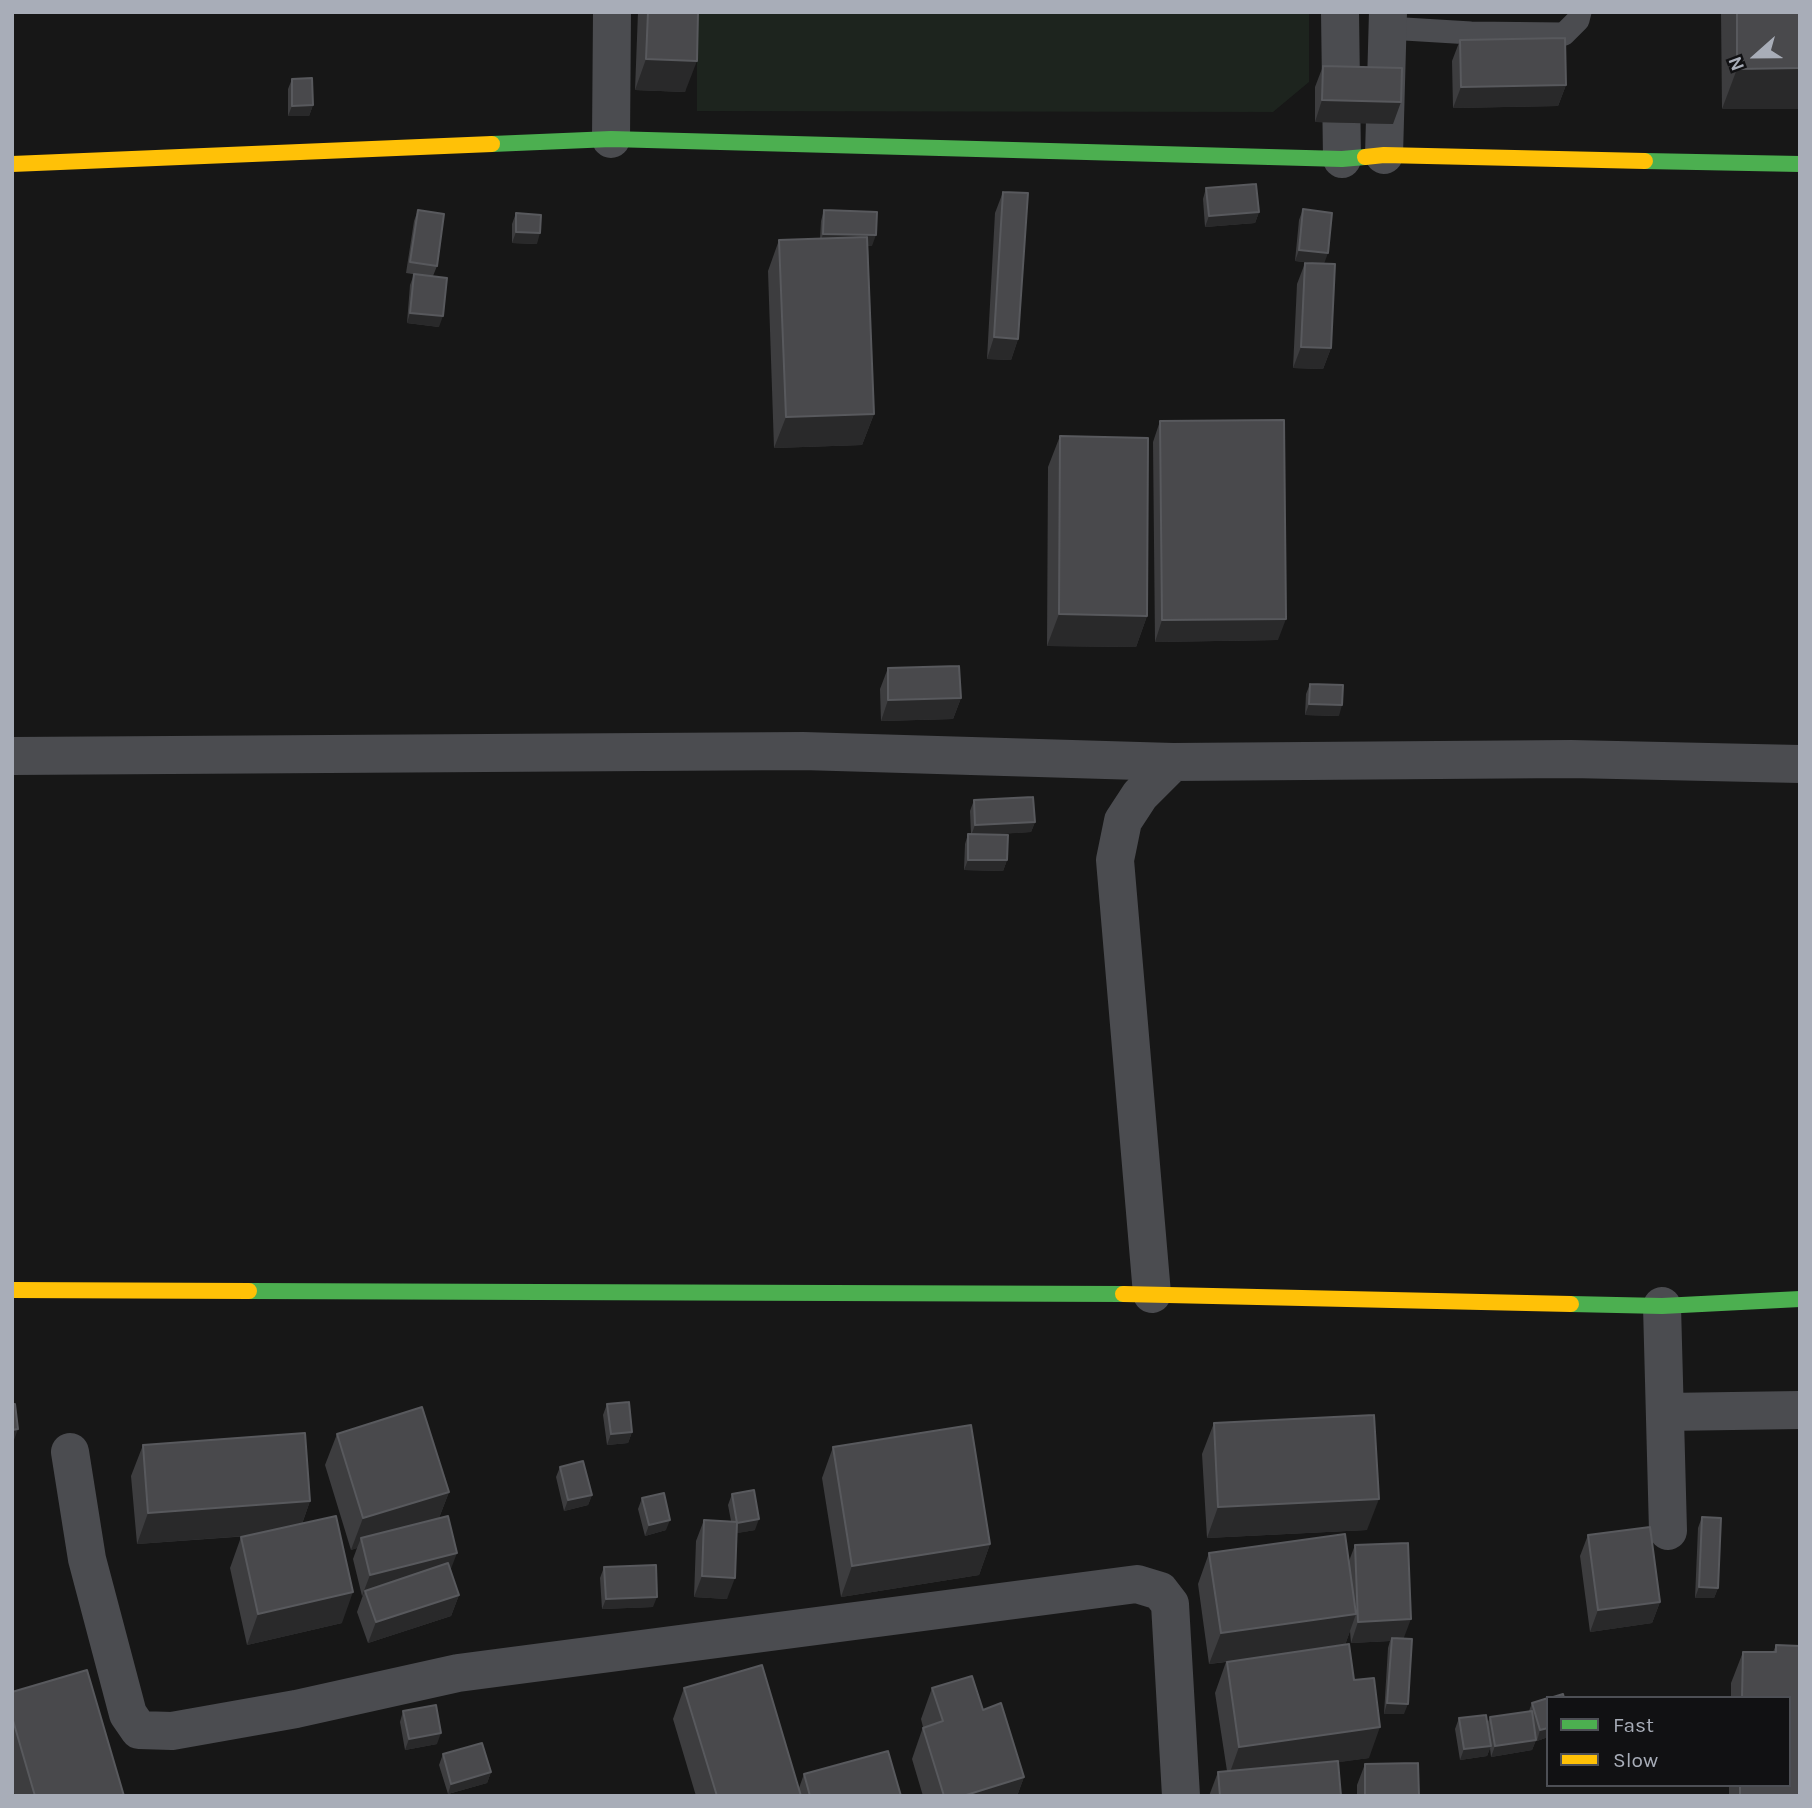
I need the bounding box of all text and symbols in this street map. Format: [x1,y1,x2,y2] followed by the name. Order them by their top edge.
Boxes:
[1721,21,1791,91] north arrow
[1724,53,1749,74] text: N
[1546,1696,1791,1787] legend
[1613,1713,1654,1737] text: Fast
[1613,1748,1658,1772] text: Slow

